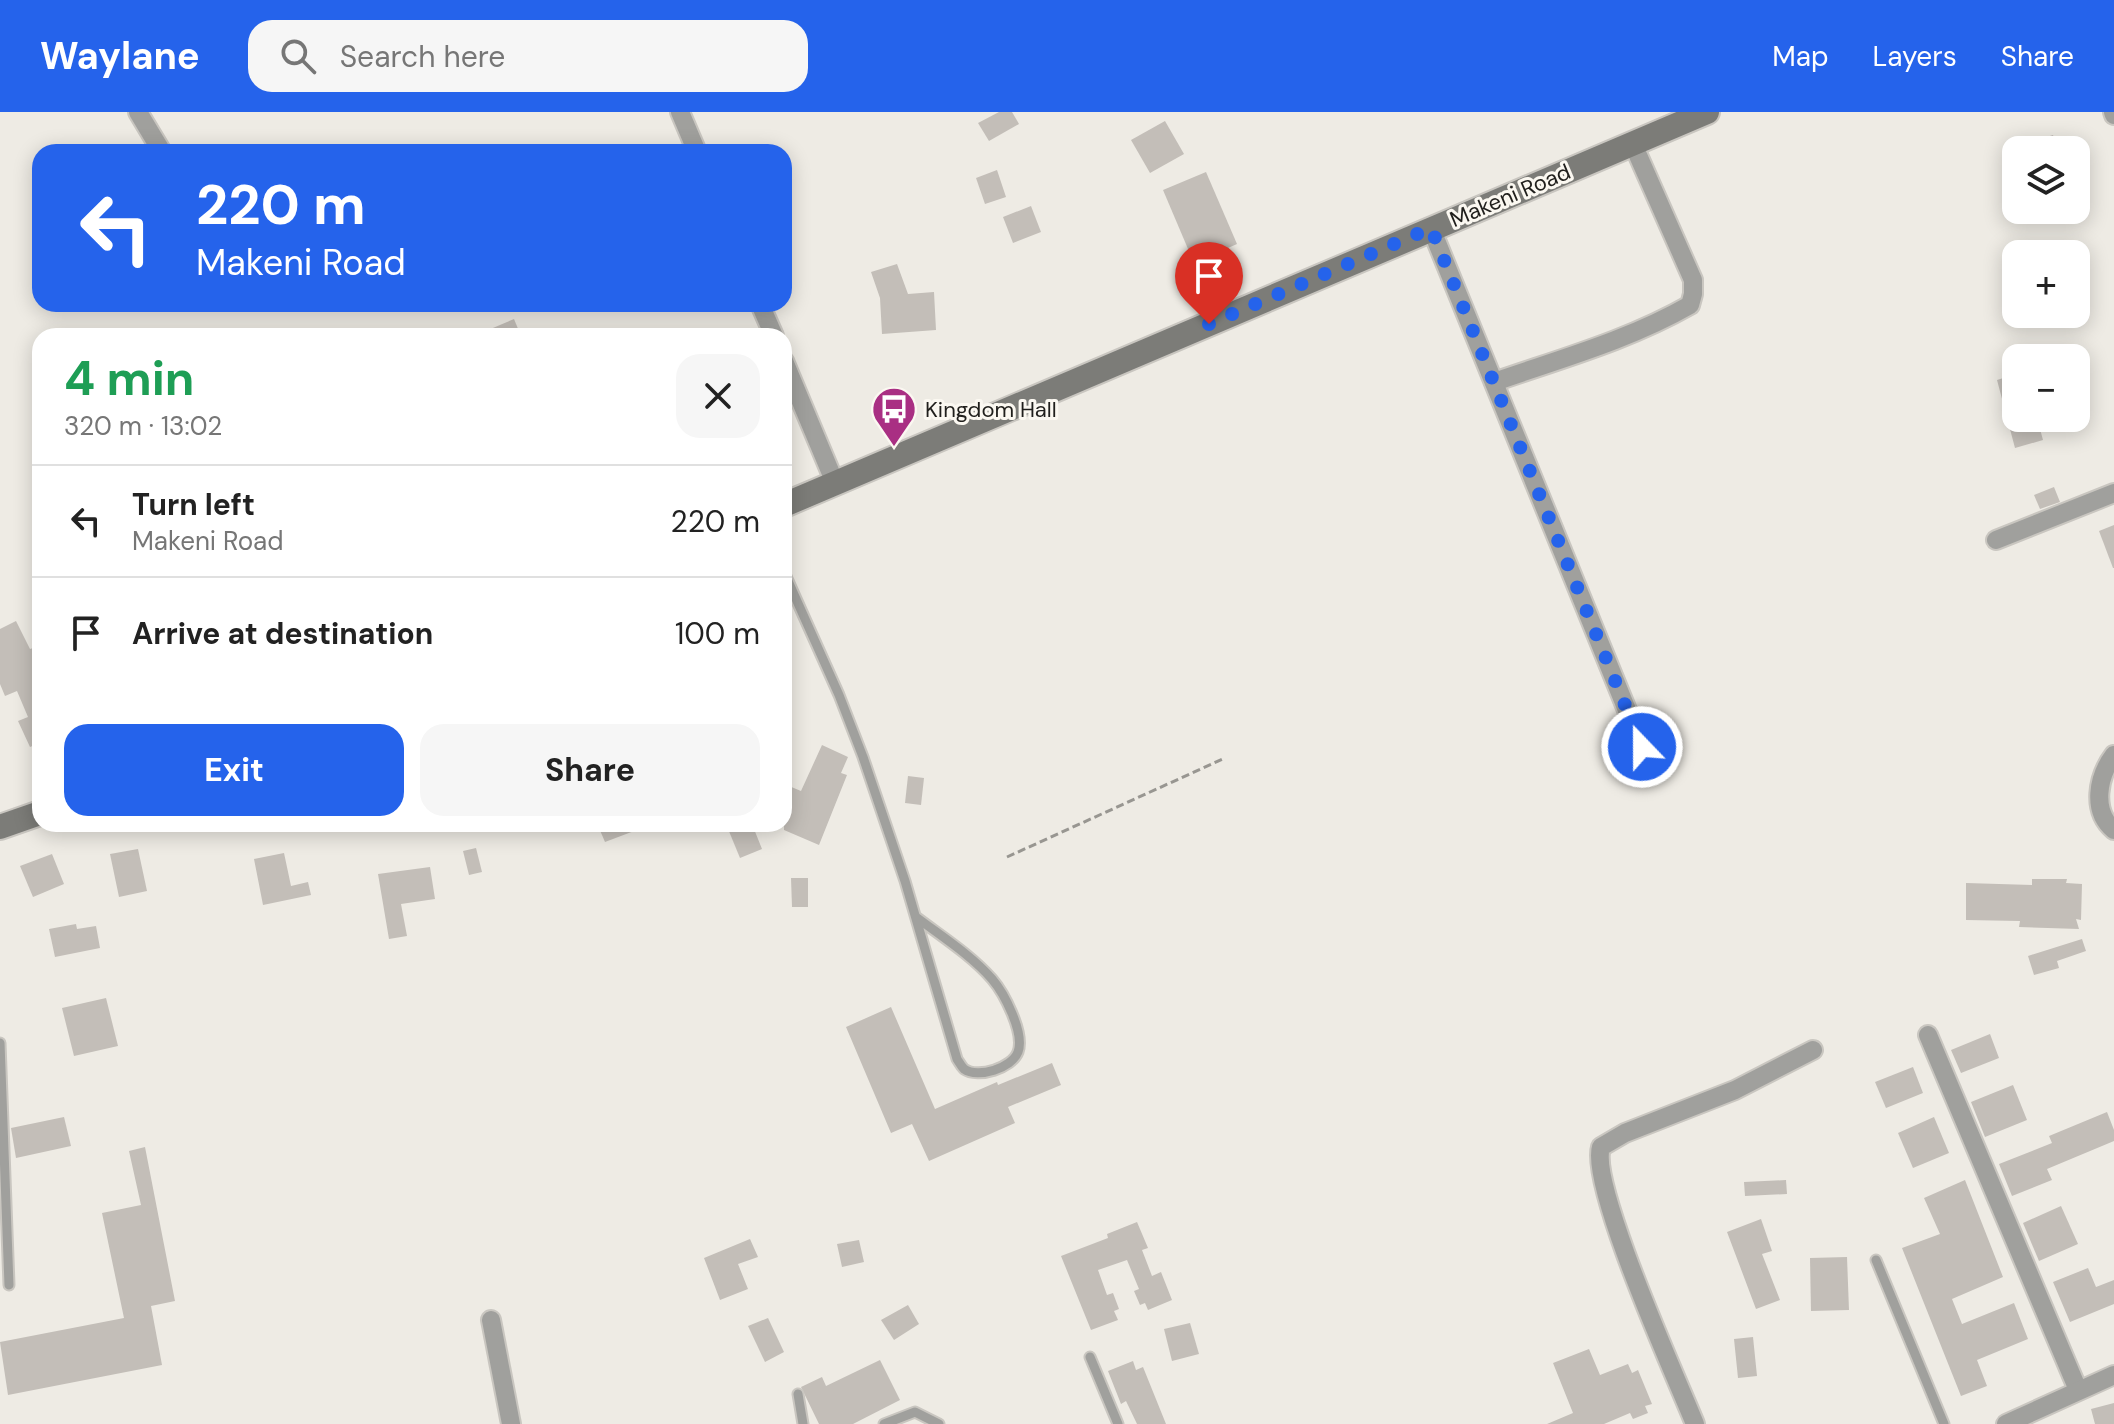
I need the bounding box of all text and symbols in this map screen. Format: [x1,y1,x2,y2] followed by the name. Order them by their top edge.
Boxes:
[248,20,808,92] search box
[40,31,200,81] text: Waylane
[276,34,320,78] icon: search
[340,37,505,76] text: Search here
[1772,38,1829,75] text: Map
[1873,38,1957,75] text: Layers
[2001,38,2074,75] text: Share
[2002,136,2090,432] map controls
[2002,136,2090,224] button: layers
[1446,157,1575,234] street label: Makeni Road
[196,168,366,241] text: 220 m
[64,176,168,280] icon: left
[196,239,406,286] text: Makeni Road
[2002,240,2090,328] button: +
[1175,242,1243,324] pin
[1187,254,1231,298] icon: arrive
[2002,344,2090,432] button: −
[64,347,194,410] text: 4 min
[676,354,760,438] button: close
[870,385,918,448] bus stop icon: Kingdom Hall
[925,395,1057,424] place label: Kingdom Hall
[64,409,222,443] text: 320 m · 13:02
[132,485,255,524] text: Turn left
[64,499,108,543] icon: left
[671,502,760,541] text: 220 m
[132,524,284,558] text: Makeni Road
[64,611,108,655] icon: arrive
[132,614,433,653] text: Arrive at destination
[675,614,760,653] text: 100 m
[1600,705,1684,789] position arrow
[64,724,404,816] button: Exit
[420,724,760,816] button: Share

